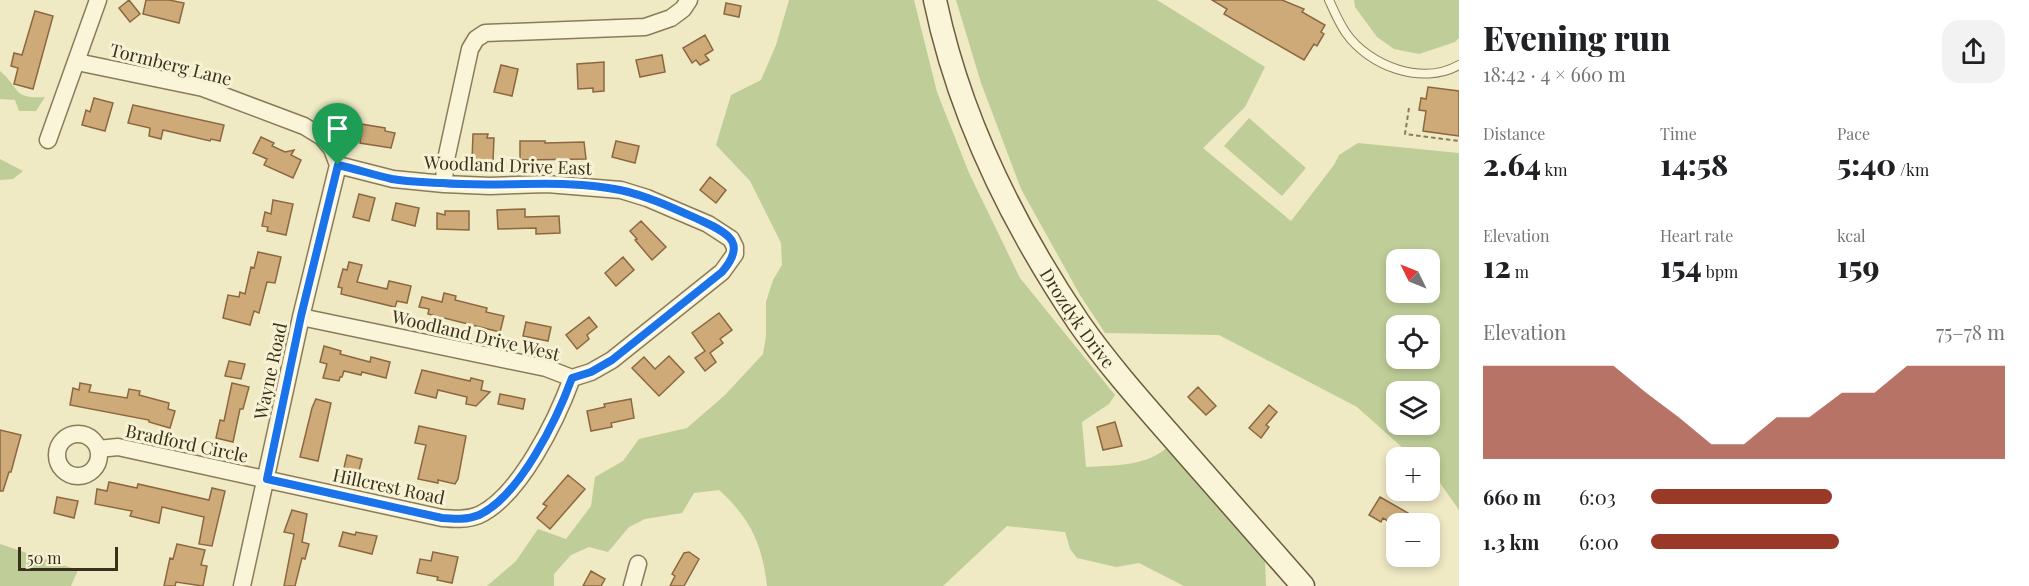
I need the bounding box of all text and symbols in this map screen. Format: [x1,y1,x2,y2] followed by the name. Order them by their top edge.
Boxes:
[1483,15,1670,59] text: Evening run
[1942,20,2005,83] button: share
[107,37,235,91] street label: Tormberg Lane
[1483,60,1626,87] text: 18:42 · 4 × 660 m
[312,103,363,165] pin
[321,112,354,145] icon: arrive
[1483,123,1545,144] text: Distance
[1660,123,1697,144] text: Time
[1837,123,1870,144] text: Pace
[1483,144,1541,184] text: 2.64
[1660,144,1728,184] text: 14:58
[1837,144,1896,184] text: 5:40
[423,150,593,180] street label: Woodland Drive East
[1541,159,1567,180] text: km
[1896,159,1929,180] text: /km
[1483,225,1550,246] text: Elevation
[1660,225,1733,246] text: Heart rate
[1837,225,1866,246] text: kcal
[1483,246,1511,286] text: 12
[1660,246,1702,286] text: 154
[1837,246,1880,286] text: 159
[1386,249,1440,303] north arrow
[1386,249,1440,567] map controls
[1511,261,1529,282] text: m
[1702,261,1738,282] text: bpm
[1035,264,1121,373] street label: Drozdyk Drive
[389,304,563,366] street label: Woodland Drive West
[1386,315,1440,369] button: locate
[1483,318,1566,345] text: Elevation
[1936,318,2005,345] text: 75–78 m
[248,320,292,423] street label: Wayne Road
[1386,381,1440,435] button: layers
[123,418,251,468] street label: Bradford Circle
[1386,447,1440,501] button: +
[331,462,448,510] street label: Hillcrest Road
[1483,483,1541,510] text: 660 m
[1579,483,1616,510] text: 6:03
[1386,513,1440,567] button: −
[1483,528,1539,555] text: 1.3 km
[1579,528,1619,555] text: 6:00
[18,544,118,572] scale bar
[27,547,61,568] text: 50 m

